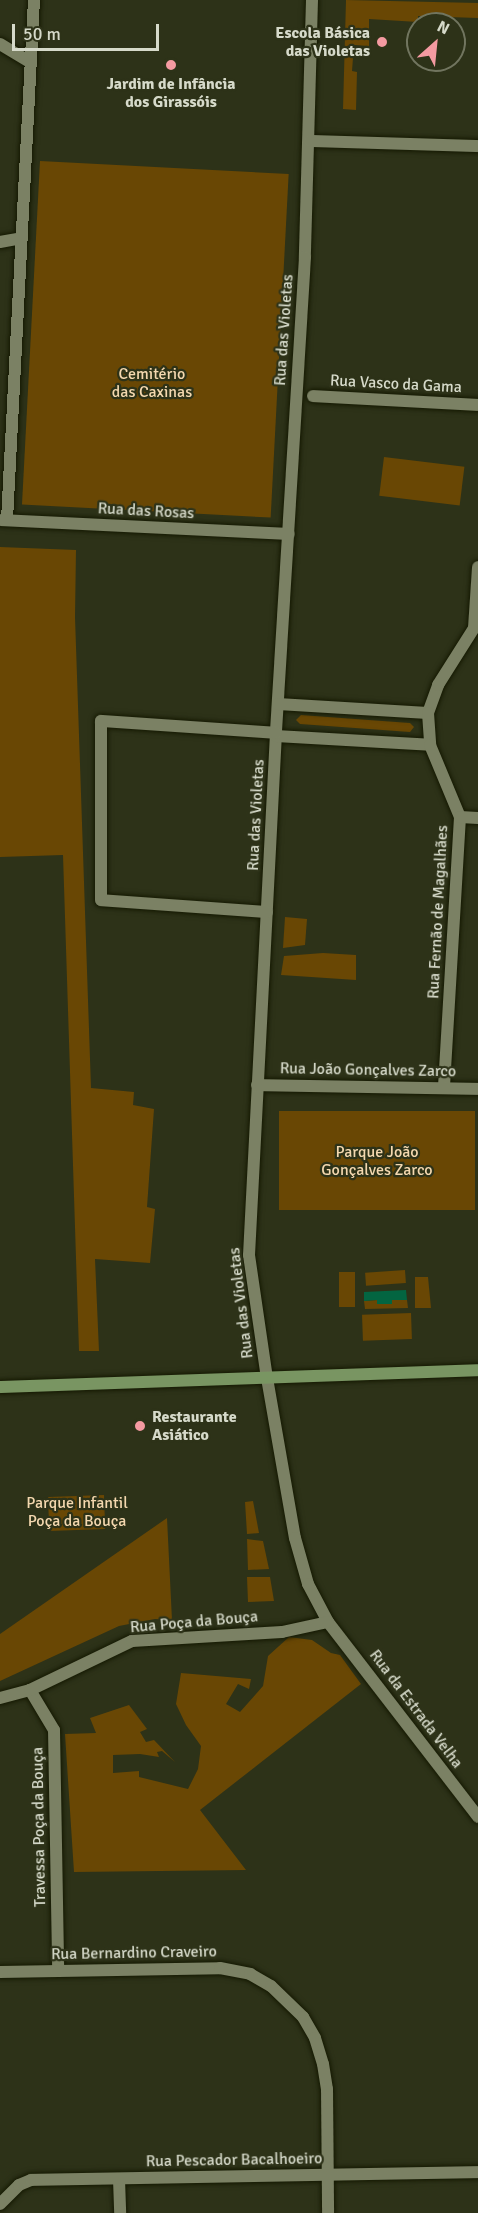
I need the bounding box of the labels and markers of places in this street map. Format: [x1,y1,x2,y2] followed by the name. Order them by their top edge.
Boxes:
[275,23,370,61] place label: Escola Básica das Violetas
[375,35,389,49] marker: Escola Básica das Violetas
[164,58,178,72] marker: Jardim de Infância dos Girassóis
[107,74,235,112] place label: Jardim de Infância dos Girassóis
[152,1407,237,1445] place label: Restaurante Asiático
[133,1419,147,1433] marker: Restaurante Asiático

